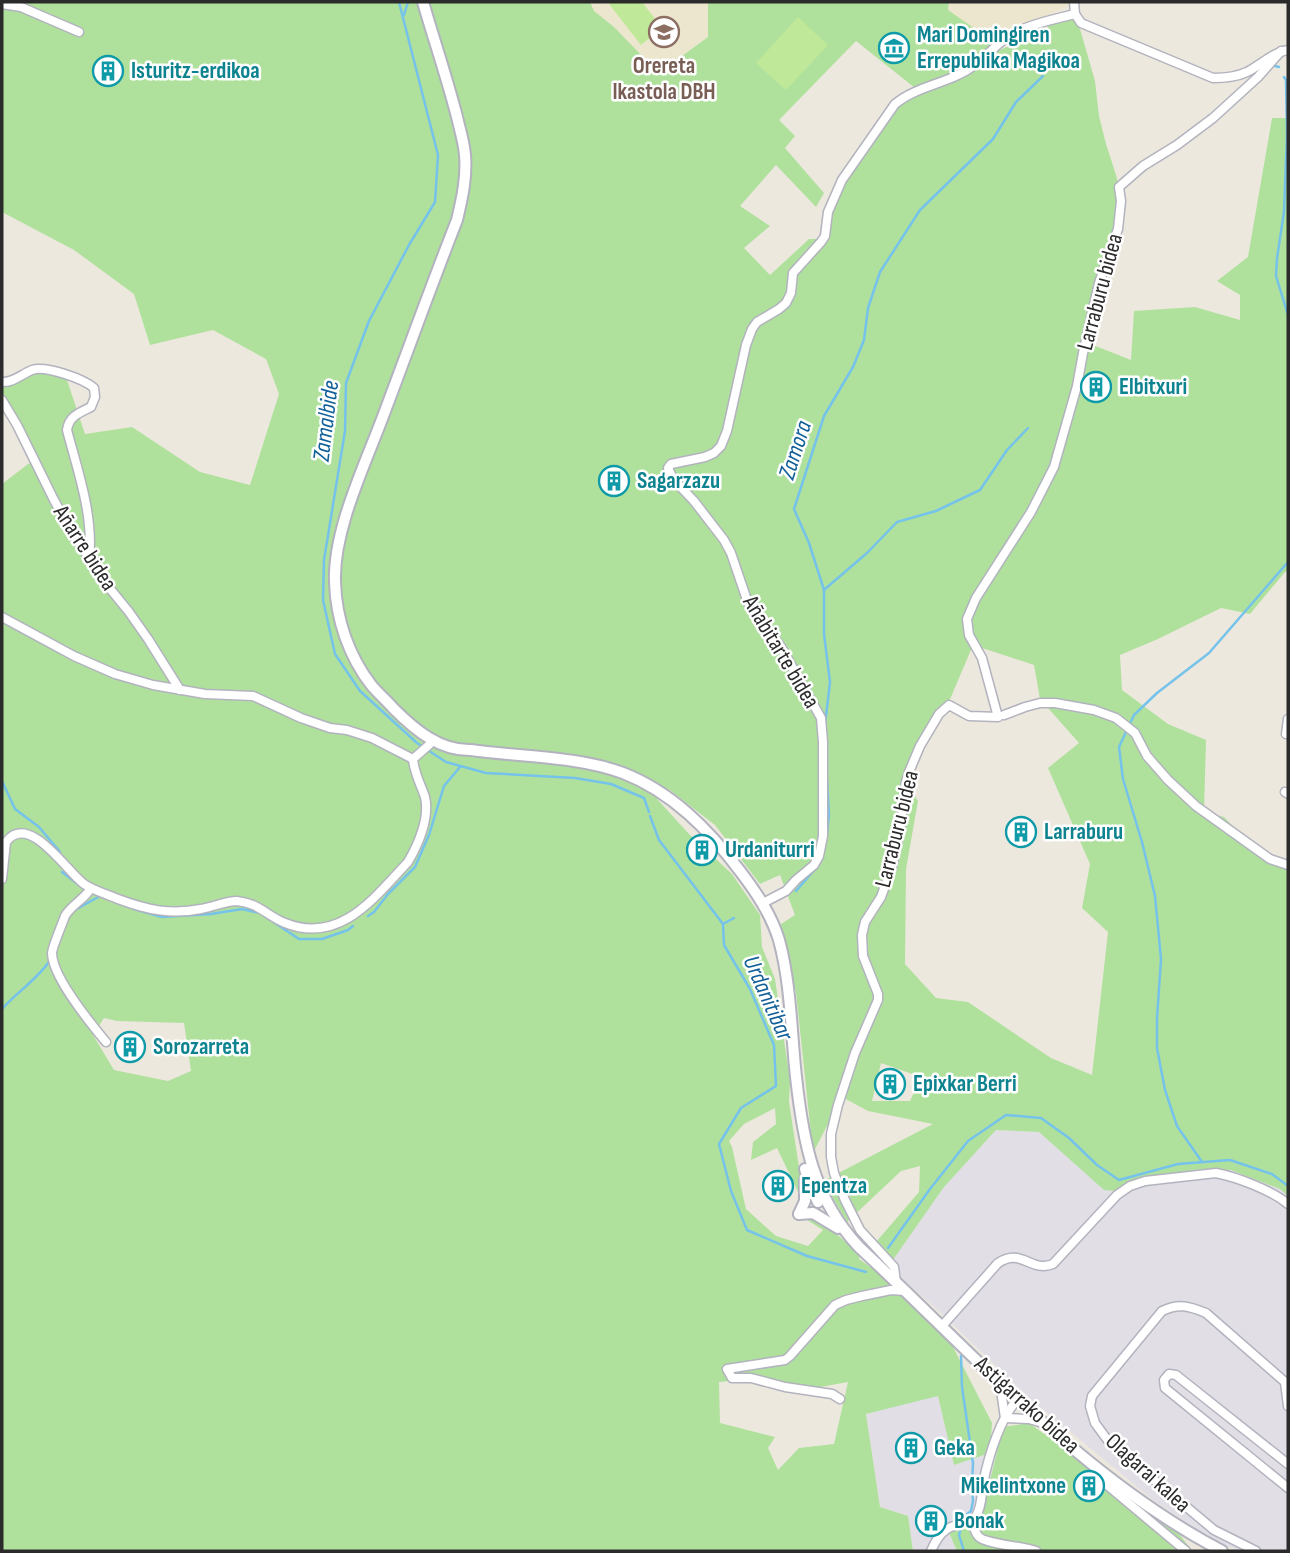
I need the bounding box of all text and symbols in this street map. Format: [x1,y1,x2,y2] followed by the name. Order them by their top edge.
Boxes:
[647,15,681,49] school or university icon: Orereta Ikastola DBH
[917,21,1080,75] place label: Mari Domingiren Errepublika Magikoa
[877,31,911,65] museum icon: Mari Domingiren Errepublika Magikoa
[612,52,716,106] place label: Orereta Ikastola DBH
[91,54,125,88] building icon: Isturitz-erdikoa
[131,57,260,85] place label: Isturitz-erdikoa
[1071,231,1129,353] street label: Larraburu bidea
[1079,370,1113,404] building icon: Elbitxuri
[1119,373,1187,401] place label: Elbitxuri
[307,379,345,464] water label: Zamalbide
[772,417,818,484] water label: Zamora
[597,464,631,498] building icon: Sagarzazu
[637,467,720,495] place label: Sagarzazu
[47,499,123,596] street label: Añarre bidea
[736,590,826,714] street label: Añabitarte bidea
[869,768,925,890] street label: Larraburu bidea
[1004,815,1038,849] building icon: Larraburu
[1044,818,1123,846] place label: Larraburu
[685,833,719,867] building icon: Urdaniturri
[725,836,815,864] place label: Urdaniturri
[737,951,800,1046] water label: Urdanitibar
[113,1030,147,1064] building icon: Sorozarreta
[153,1033,249,1061] place label: Sorozarreta
[873,1067,907,1101] building icon: Epixkar Berri
[913,1070,1017,1098] place label: Epixkar Berri
[761,1169,795,1203] building icon: Epentza
[801,1172,867,1200] place label: Epentza
[968,1350,1085,1460] street label: Astigarrako bidea
[1100,1427,1196,1519] street label: Olagarai kalea
[894,1431,928,1465] building icon: Geka
[934,1434,975,1462] place label: Geka
[1072,1469,1106,1503] building icon: Mikelintxone
[961,1472,1066,1500] place label: Mikelintxone
[914,1504,948,1538] building icon: Bonak
[954,1507,1005,1535] place label: Bonak

